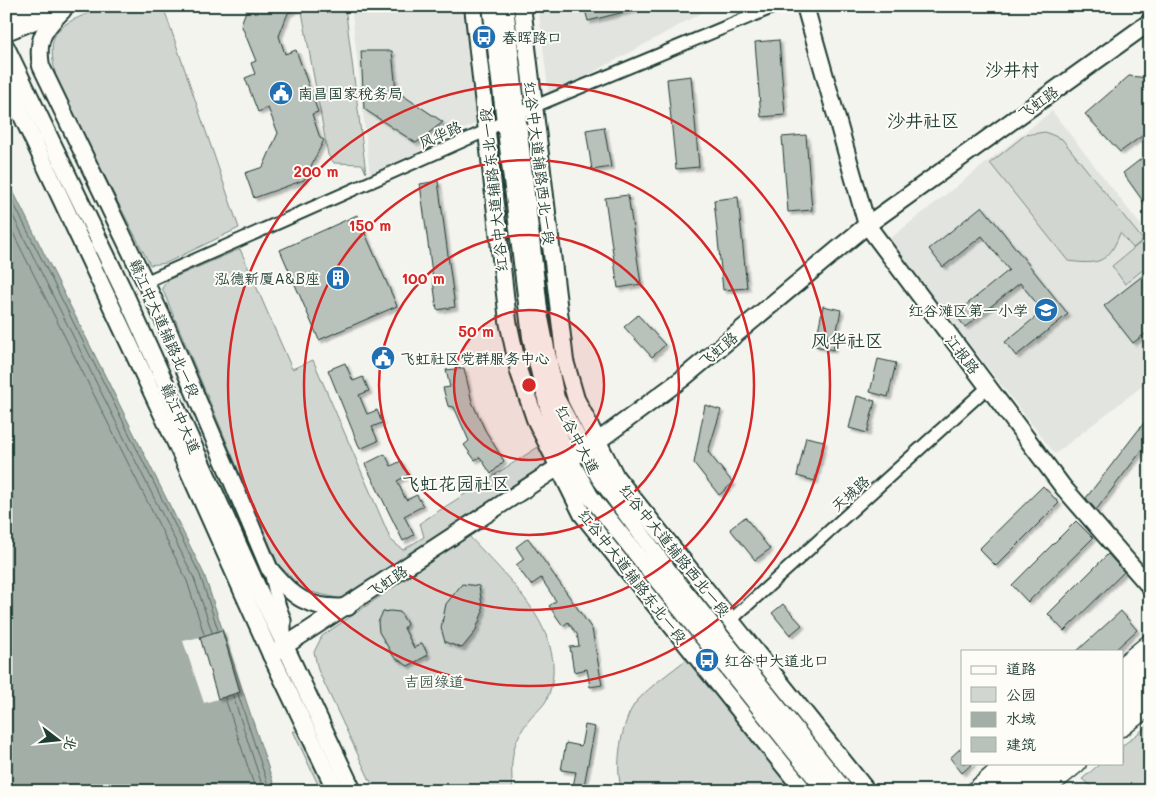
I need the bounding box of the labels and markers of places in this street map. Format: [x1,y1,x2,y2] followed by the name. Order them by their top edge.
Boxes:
[471,24,497,50] bus stop icon: 春晖路口
[502,27,562,47] place label: 春晖路口
[268,80,294,106] public building icon: 南昌国家税务局
[298,83,403,103] place label: 南昌国家税务局
[325,265,351,291] building icon: 泓德新厦A&B座
[214,268,320,288] place label: 泓德新厦A&B座
[1033,297,1059,323] school or university icon: 红谷滩区第一小学
[908,300,1028,320] place label: 红谷滩区第一小学
[370,345,396,371] public building icon: 飞虹社区党群服务中心
[400,348,550,368] place label: 飞虹社区党群服务中心
[520,376,538,394] centre of rings
[694,647,720,673] bus stop icon: 红谷中大道北口
[724,650,829,670] place label: 红谷中大道北口

